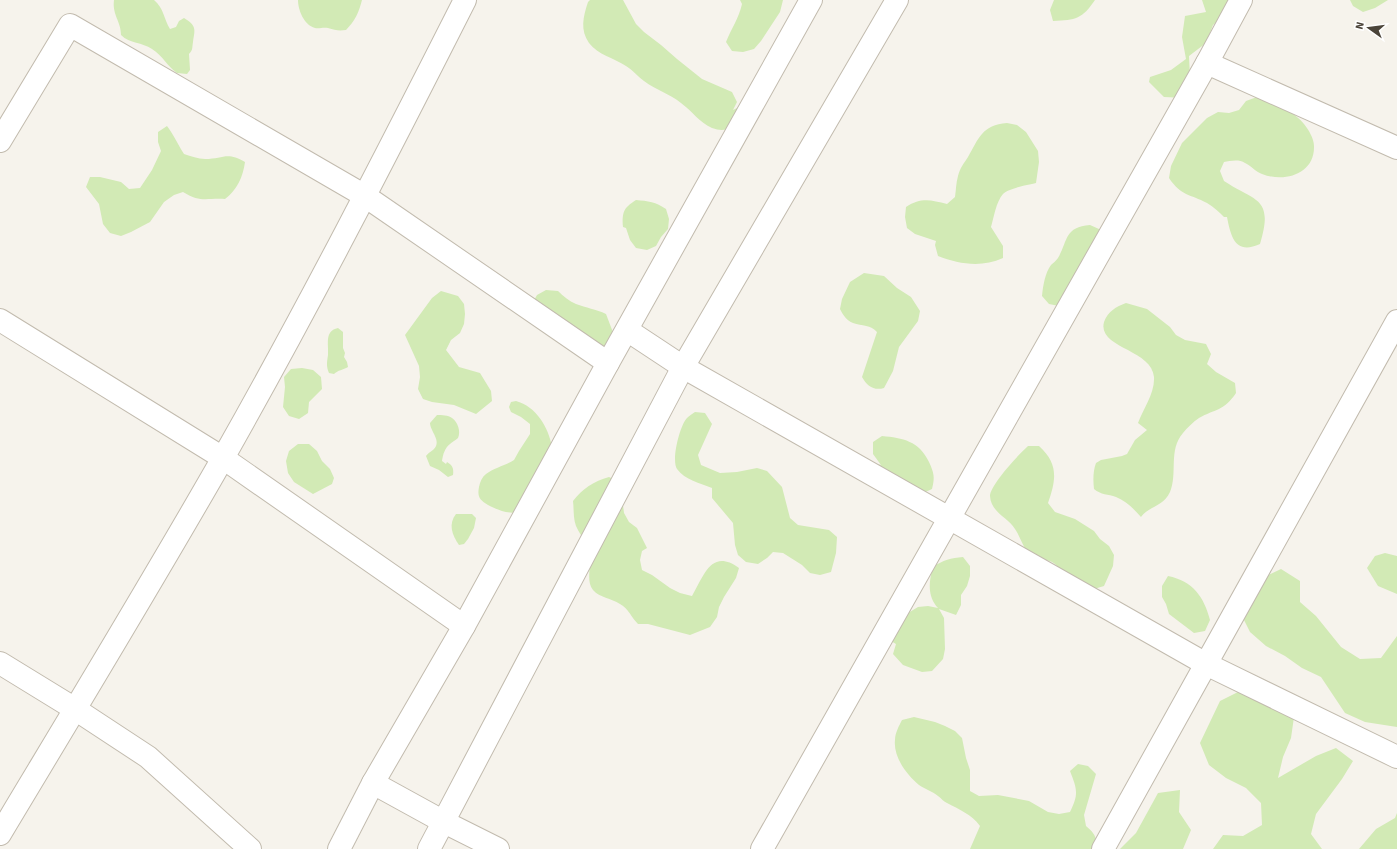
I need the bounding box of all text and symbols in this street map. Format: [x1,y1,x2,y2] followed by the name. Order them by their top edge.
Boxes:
[1349,8,1389,48] north arrow
[1352,20,1368,31] text: N

